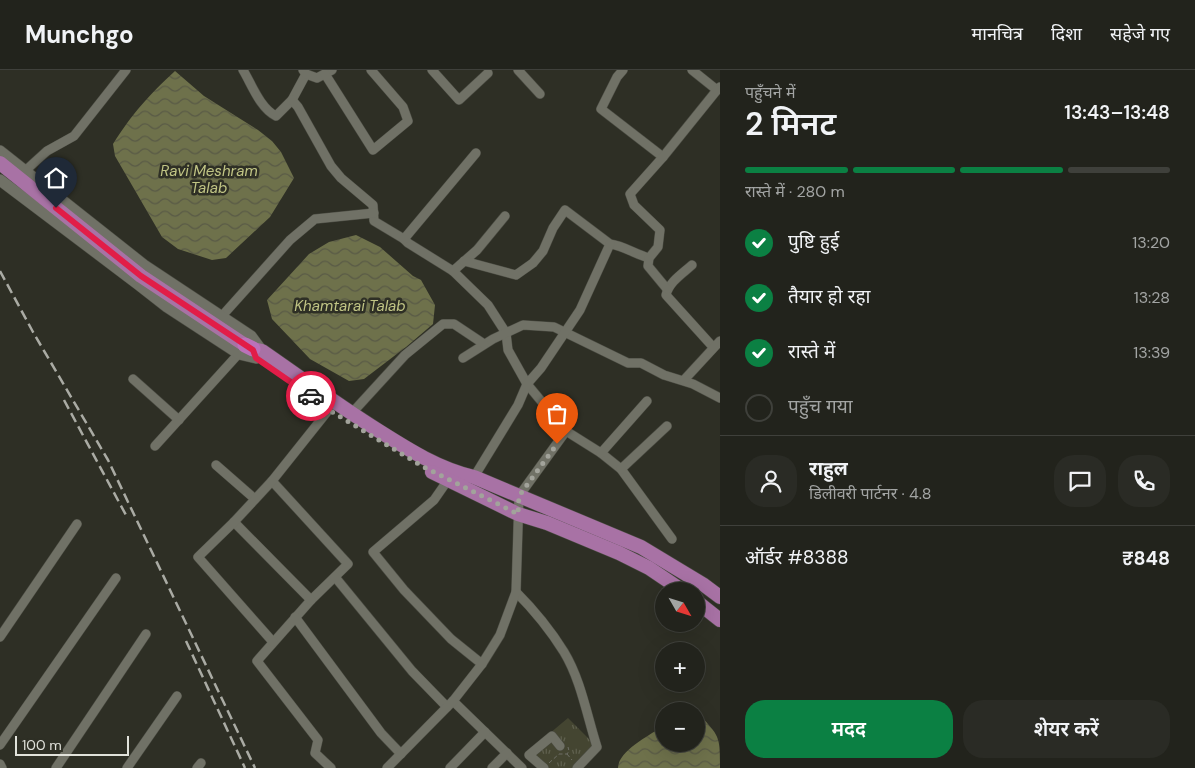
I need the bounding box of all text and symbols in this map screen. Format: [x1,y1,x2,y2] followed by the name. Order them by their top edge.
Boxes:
[25,19,134,50] text: Munchgo
[971,22,1023,46] text: मानचित्र
[1051,22,1082,46] text: दिशा
[1110,22,1170,46] text: सहेजे गए
[745,82,795,103] text: पहुँचने में
[1064,100,1170,125] text: 13:43–13:48
[745,103,836,145] text: 2 मिनट
[35,157,77,208] pin
[160,161,258,198] water label: Ravi Meshram Talab
[42,164,70,192] icon: home
[745,181,845,202] text: रास्ते में · 280 m
[745,229,773,257] icon: check
[788,229,839,254] text: पुष्टि हुई
[1132,232,1170,253] text: 13:20
[745,284,773,312] icon: check
[788,284,870,309] text: तैयार हो रहा
[1134,287,1170,308] text: 13:28
[294,296,406,316] water label: Khamtarai Talab
[745,339,773,367] icon: check
[788,339,835,364] text: रास्ते में
[1133,342,1170,363] text: 13:39
[286,371,336,421] courier
[297,382,325,410] icon: car
[536,393,578,444] pin
[788,394,853,419] text: पहुँच गया
[543,400,571,428] icon: bag
[745,455,797,507] button: person
[1054,455,1106,507] button: chat
[1118,455,1170,507] button: phone
[809,456,848,481] text: राहुल
[809,483,932,504] text: डिलीवरी पार्टनर · 4.8
[745,545,849,570] text: ऑर्डर #8388
[1122,546,1170,571] text: ₹848
[655,582,705,632] north arrow
[655,582,705,752] map controls
[655,642,705,692] button: +
[745,700,953,758] button: मदद
[963,700,1170,758] button: शेयर करें
[655,702,705,752] button: −
[15,733,129,756] scale bar
[22,736,62,754] text: 100 m

